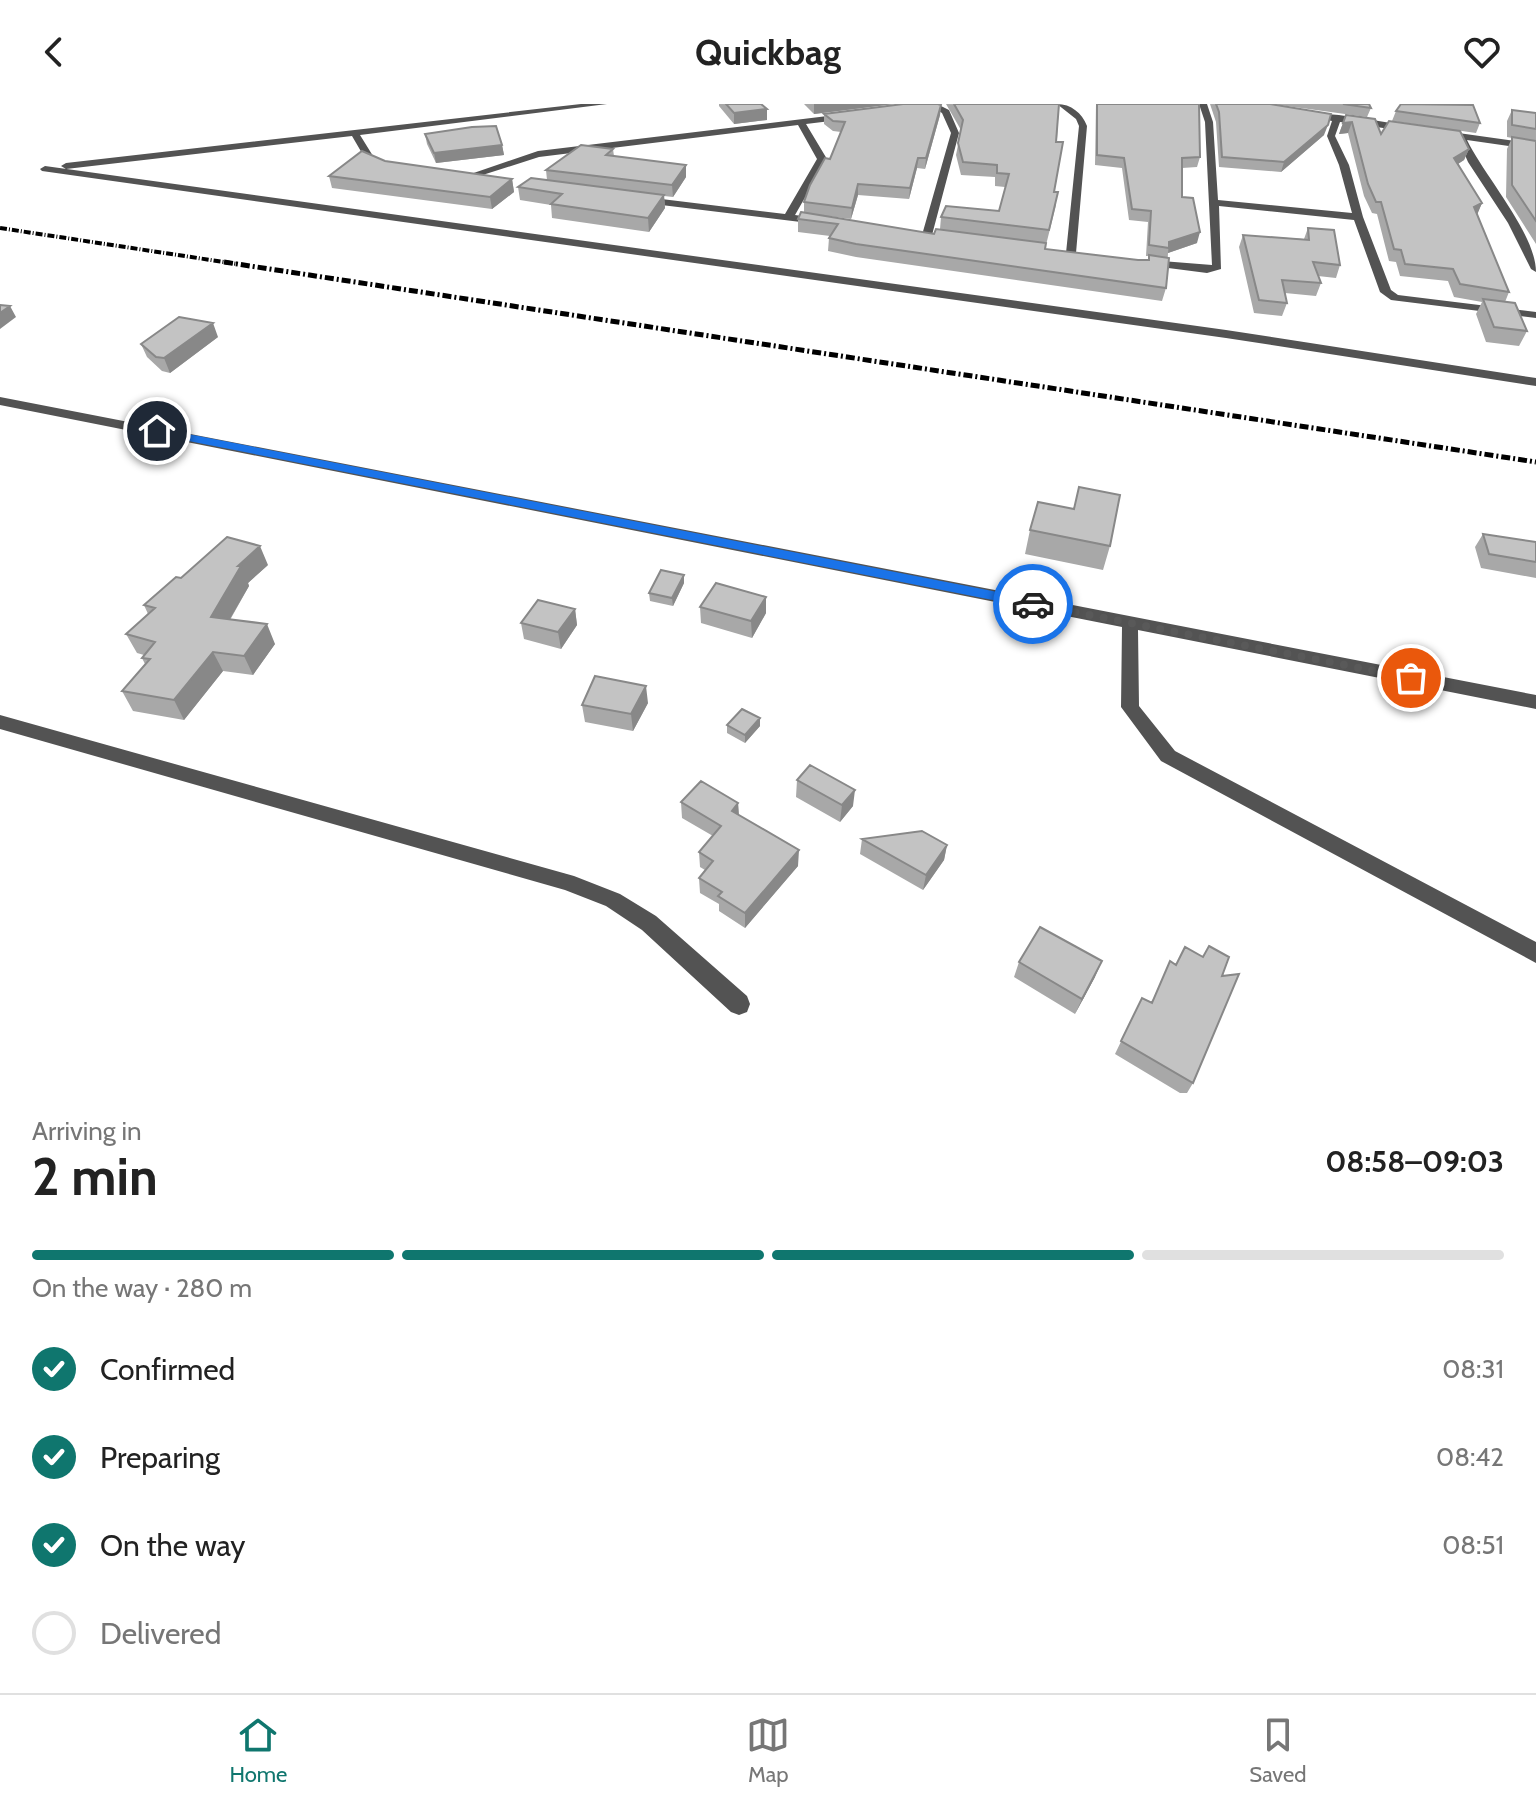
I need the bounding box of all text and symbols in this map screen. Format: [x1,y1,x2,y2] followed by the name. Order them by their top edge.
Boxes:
[32,30,76,74] icon: back
[695,30,841,74] text: Quickbag
[1460,30,1504,74] icon: heart
[123,397,191,465] pin
[135,409,179,453] icon: home
[993,564,1073,644] courier
[1011,582,1055,626] icon: car
[1377,644,1445,712] pin
[1389,656,1433,700] icon: bag
[32,1115,142,1147] text: Arriving in
[1325,1143,1504,1180] text: 08:58–09:03
[32,1145,158,1208] text: 2 min
[32,1272,252,1304] text: On the way · 280 m
[32,1347,76,1391] icon: check
[100,1351,235,1388] text: Confirmed
[1442,1353,1504,1385] text: 08:31
[32,1435,76,1479] icon: check
[100,1439,220,1476] text: Preparing
[1436,1441,1504,1473] text: 08:42
[32,1523,76,1567] icon: check
[100,1527,245,1564] text: On the way
[1442,1529,1504,1561] text: 08:51
[100,1615,221,1652] text: Delivered
[229,1713,287,1788] tab: Home
[746,1713,790,1788] tab: Map
[1249,1713,1306,1788] tab: Saved

